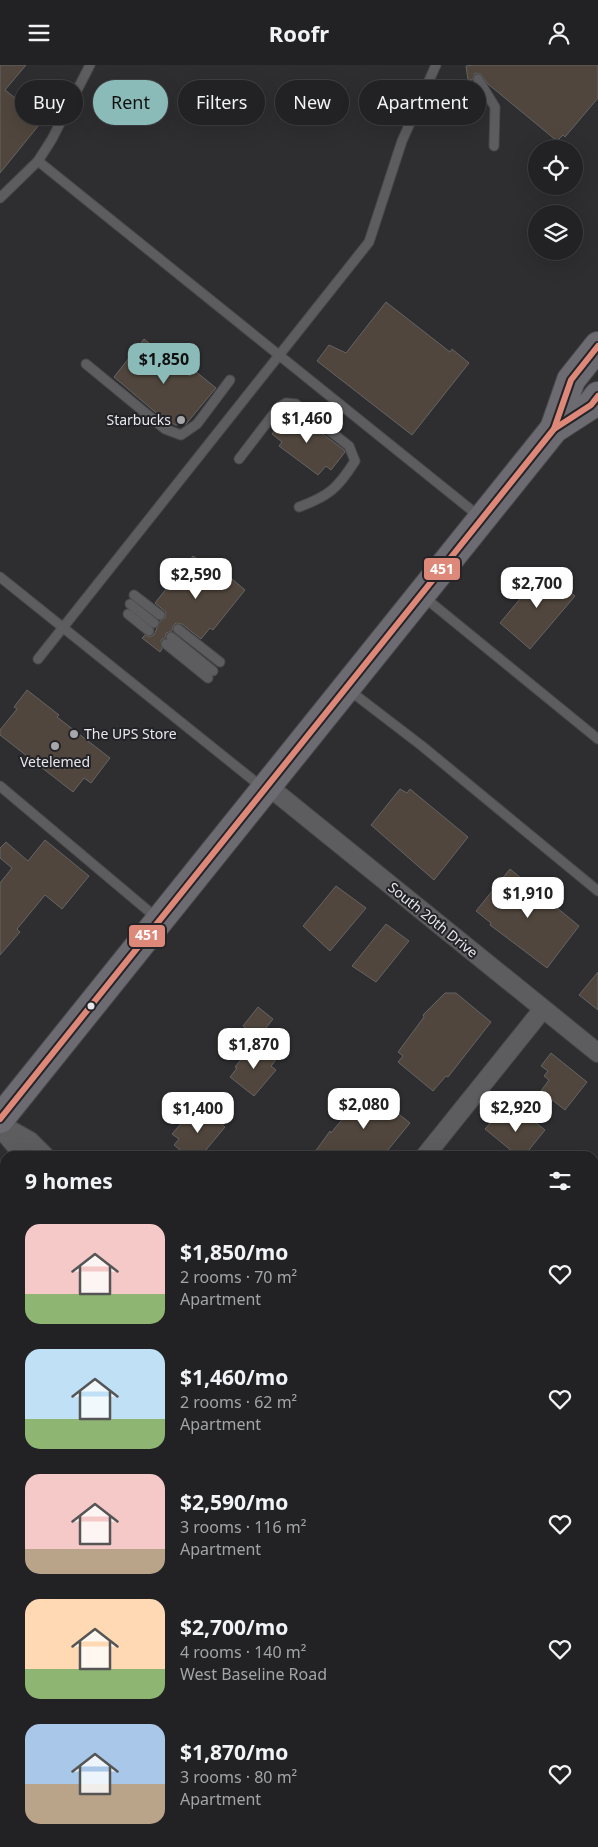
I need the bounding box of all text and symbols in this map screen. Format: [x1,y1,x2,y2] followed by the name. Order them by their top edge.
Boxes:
[269,18,329,48] text: Roofr
[25,19,53,47] icon: menu
[545,19,573,47] icon: person
[15,80,83,125] chip: Buy
[93,80,168,125] chip: Rent
[178,80,265,125] chip: Filters
[275,80,349,125] chip: New
[359,80,486,125] chip: Apartment
[528,140,583,260] map controls
[528,140,583,195] button: locate
[528,205,583,260] button: layers
[123,343,205,385] pin: $1,850
[139,348,189,370] text: $1,850
[266,401,348,444] pin: $1,460
[282,407,332,429] text: $1,460
[106,410,171,429] place label: Starbucks
[175,414,187,426] marker: Starbucks
[155,557,237,600] pin: $2,590
[423,557,461,581] line badge: 451
[430,559,454,578] text: 451
[171,563,221,585] text: $2,590
[496,567,578,609] pin: $2,700
[512,572,562,594] text: $2,700
[84,724,177,743] place label: The UPS Store
[68,728,80,740] marker: The UPS Store
[49,740,61,752] marker: Vetelemed
[20,752,90,771] place label: Vetelemed
[487,877,569,919] pin: $1,910
[385,878,482,962] street label: South 20th Drive
[503,882,553,904] text: $1,910
[128,924,166,948] line badge: 451
[135,925,159,944] text: 451
[86,1001,96,1011] unlabelled marker
[213,1027,295,1070] pin: $1,870
[229,1033,279,1055] text: $1,870
[323,1087,405,1130] pin: $2,080
[157,1091,239,1134] pin: $1,400
[475,1091,557,1133] pin: $2,920
[339,1093,389,1115] text: $2,080
[491,1096,541,1118] text: $2,920
[173,1097,223,1119] text: $1,400
[25,1167,113,1195] text: 9 homes
[546,1167,574,1195] icon: filters
[180,1238,288,1266] text: $1,850/mo
[65,1244,125,1304] icon: home
[546,1260,574,1288] icon: heart
[180,1266,297,1288] text: 2 rooms · 70 m²
[180,1288,261,1310] text: Apartment
[180,1363,288,1391] text: $1,460/mo
[65,1369,125,1429] icon: home
[546,1385,574,1413] icon: heart
[180,1391,297,1413] text: 2 rooms · 62 m²
[180,1413,261,1435] text: Apartment
[180,1488,288,1516] text: $2,590/mo
[65,1494,125,1554] icon: home
[546,1510,574,1538] icon: heart
[180,1516,306,1538] text: 3 rooms · 116 m²
[180,1538,261,1560] text: Apartment
[180,1613,288,1641] text: $2,700/mo
[65,1619,125,1679] icon: home
[546,1635,574,1663] icon: heart
[180,1641,306,1663] text: 4 rooms · 140 m²
[180,1663,327,1685] text: West Baseline Road
[180,1738,288,1766] text: $1,870/mo
[65,1744,125,1804] icon: home
[546,1760,574,1788] icon: heart
[180,1766,297,1788] text: 3 rooms · 80 m²
[180,1788,261,1810] text: Apartment

